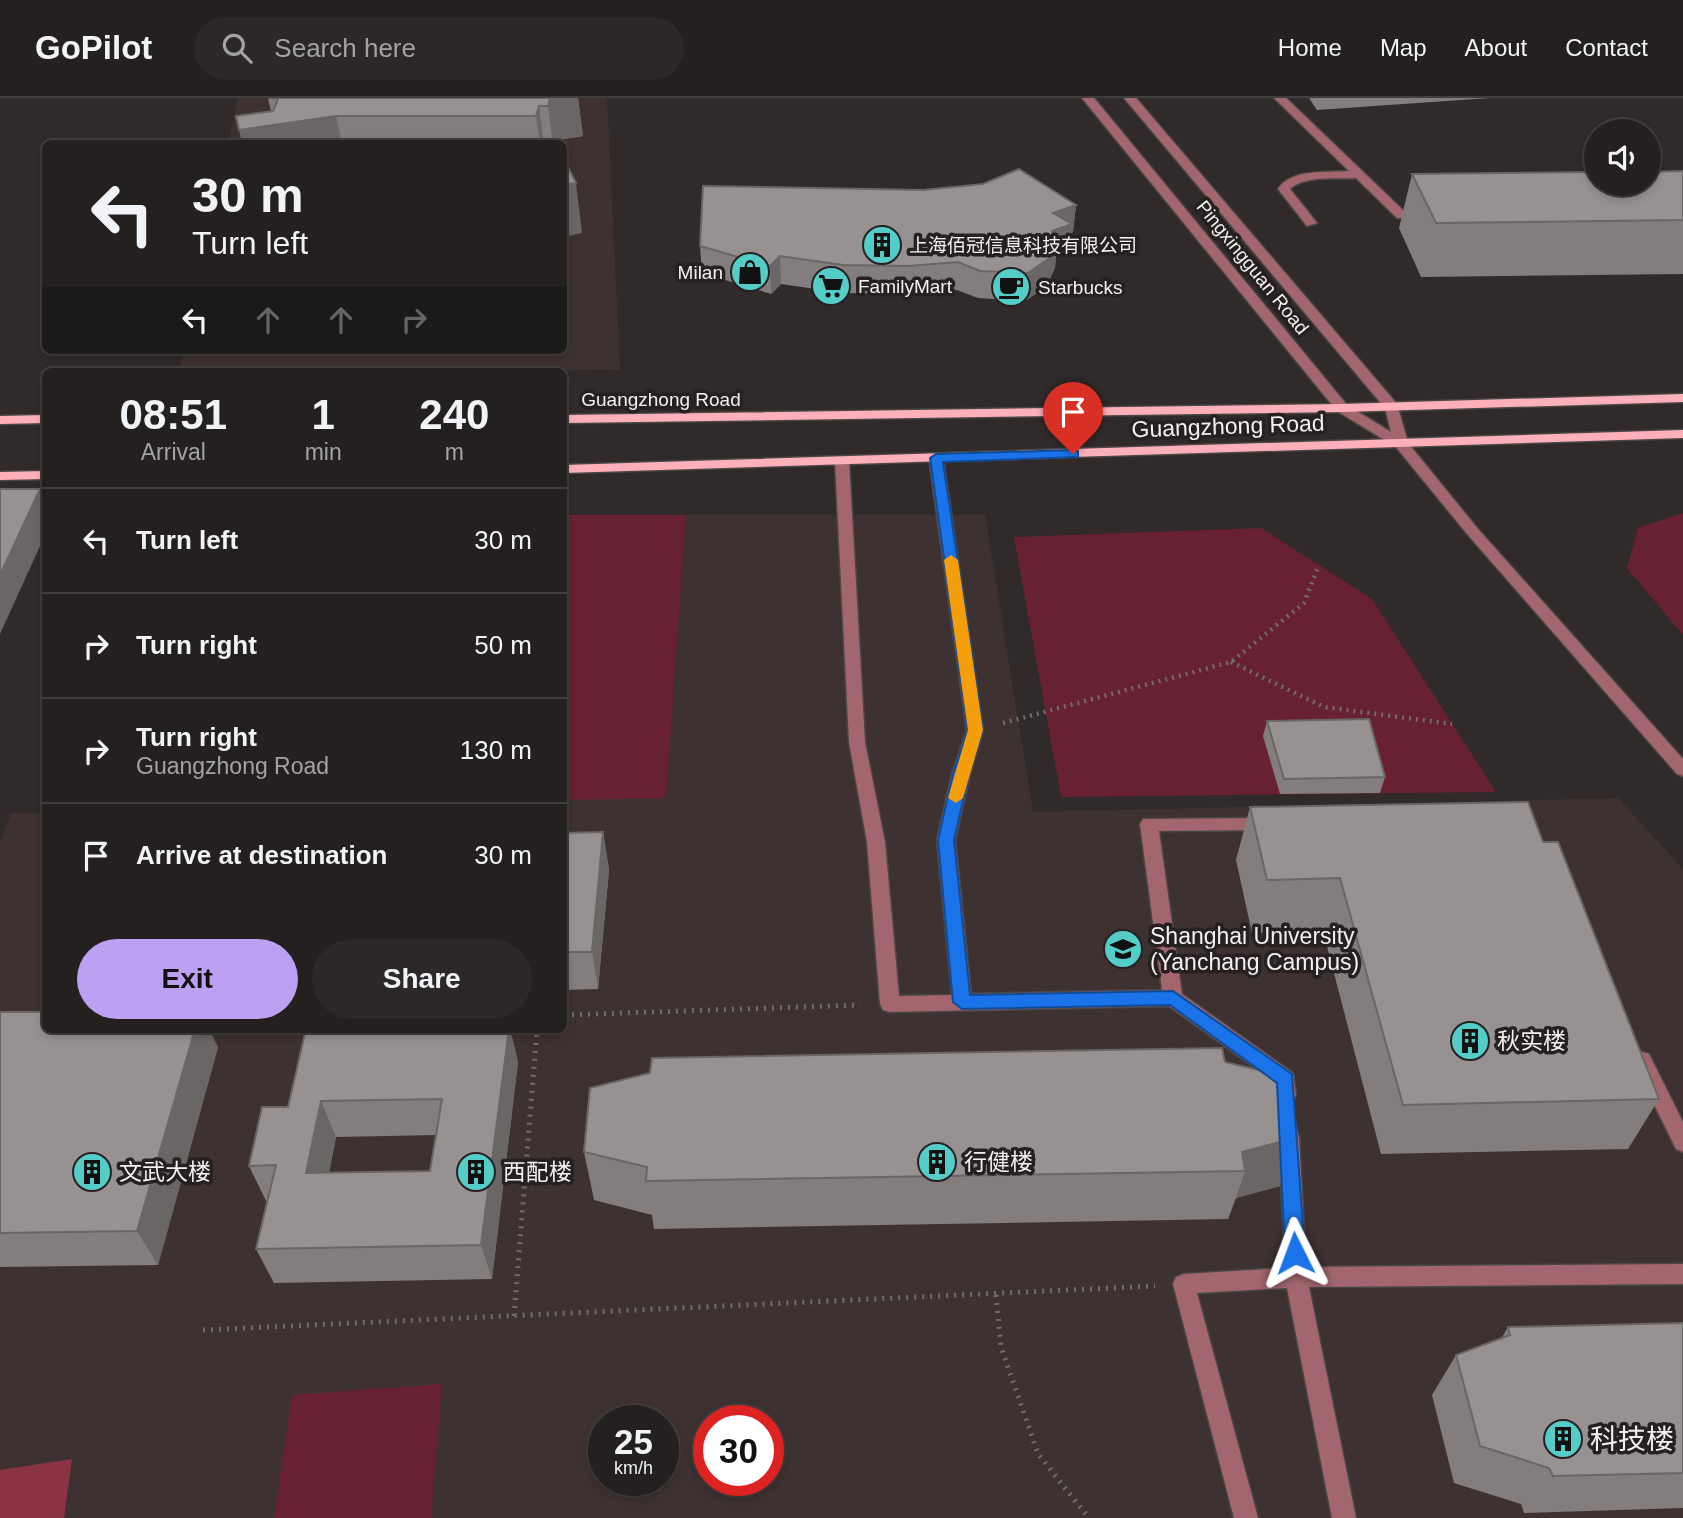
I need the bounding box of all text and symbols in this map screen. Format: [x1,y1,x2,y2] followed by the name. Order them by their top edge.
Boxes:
[194,17,684,80] search box
[35,29,152,66] text: GoPilot
[218,29,256,67] icon: search
[274,33,416,63] text: Search here
[1278,34,1342,61] text: Home
[1380,34,1427,61] text: Map
[1465,34,1527,61] text: About
[1565,34,1648,61] text: Contact
[1584,119,1661,196] map controls
[1584,119,1661,196] button: sound
[77,168,168,259] icon: left
[192,168,304,222] text: 30 m
[1192,196,1313,338] street label: Pingxingguan Road
[861,224,903,266] building icon: 上海佰冠信息科技有限公司
[192,225,308,261] text: Turn left
[909,235,1137,256] place label: 上海佰冠信息科技有限公司
[729,251,771,293] shop icon: Milan
[678,262,723,283] place label: Milan
[810,265,852,307] supermarket icon: FamilyMart
[990,266,1032,308] cafe icon: Starbucks
[858,276,953,297] place label: FamilyMart
[1038,277,1122,298] place label: Starbucks
[176,301,214,339] icon: left
[249,301,287,339] icon: ahead
[322,301,360,339] icon: ahead
[395,301,433,339] icon: right
[1043,382,1103,454] pin
[581,389,741,410] street label: Guangzhong Road
[120,391,227,438] text: 08:51
[311,391,335,438] text: 1
[419,391,489,438] text: 240
[1054,393,1092,431] icon: arrive
[1131,410,1325,442] street label: Guangzhong Road
[141,439,206,465] text: Arrival
[305,439,342,465] text: min
[445,439,464,465] text: m
[77,522,115,560] icon: left
[136,525,238,555] text: Turn left
[474,525,532,555] text: 30 m
[77,627,115,665] icon: right
[136,630,257,660] text: Turn right
[474,630,532,660] text: 50 m
[136,722,257,752] text: Turn right
[77,732,115,770] icon: right
[460,735,532,765] text: 130 m
[136,753,329,779] text: Guangzhong Road
[77,837,115,875] icon: arrive
[136,840,387,870] text: Arrive at destination
[474,840,532,870] text: 30 m
[1150,923,1359,975] place label: Shanghai University (Yanchang Campus)
[1102,928,1144,970] school or university icon: Shanghai University (Yanchang Campus)
[77,939,298,1019] button: Exit
[312,939,532,1019] button: Share
[1449,1020,1491,1062] building icon: 秋实楼
[1497,1028,1566,1054] place label: 秋实楼
[916,1141,958,1183] building icon: 行健楼
[964,1149,1033,1175] place label: 行健楼
[71,1151,113,1193] building icon: 文武大楼
[455,1151,497,1193] building icon: 西配楼
[119,1159,211,1185] place label: 文武大楼
[503,1159,572,1185] place label: 西配楼
[1258,1216,1332,1290] position arrow
[693,1405,784,1496] speed limit sign: 30
[1542,1418,1584,1460] building icon: 科技楼
[614,1422,653,1461] text: 25
[1590,1424,1674,1455] place label: 科技楼
[614,1458,653,1478] text: km/h

